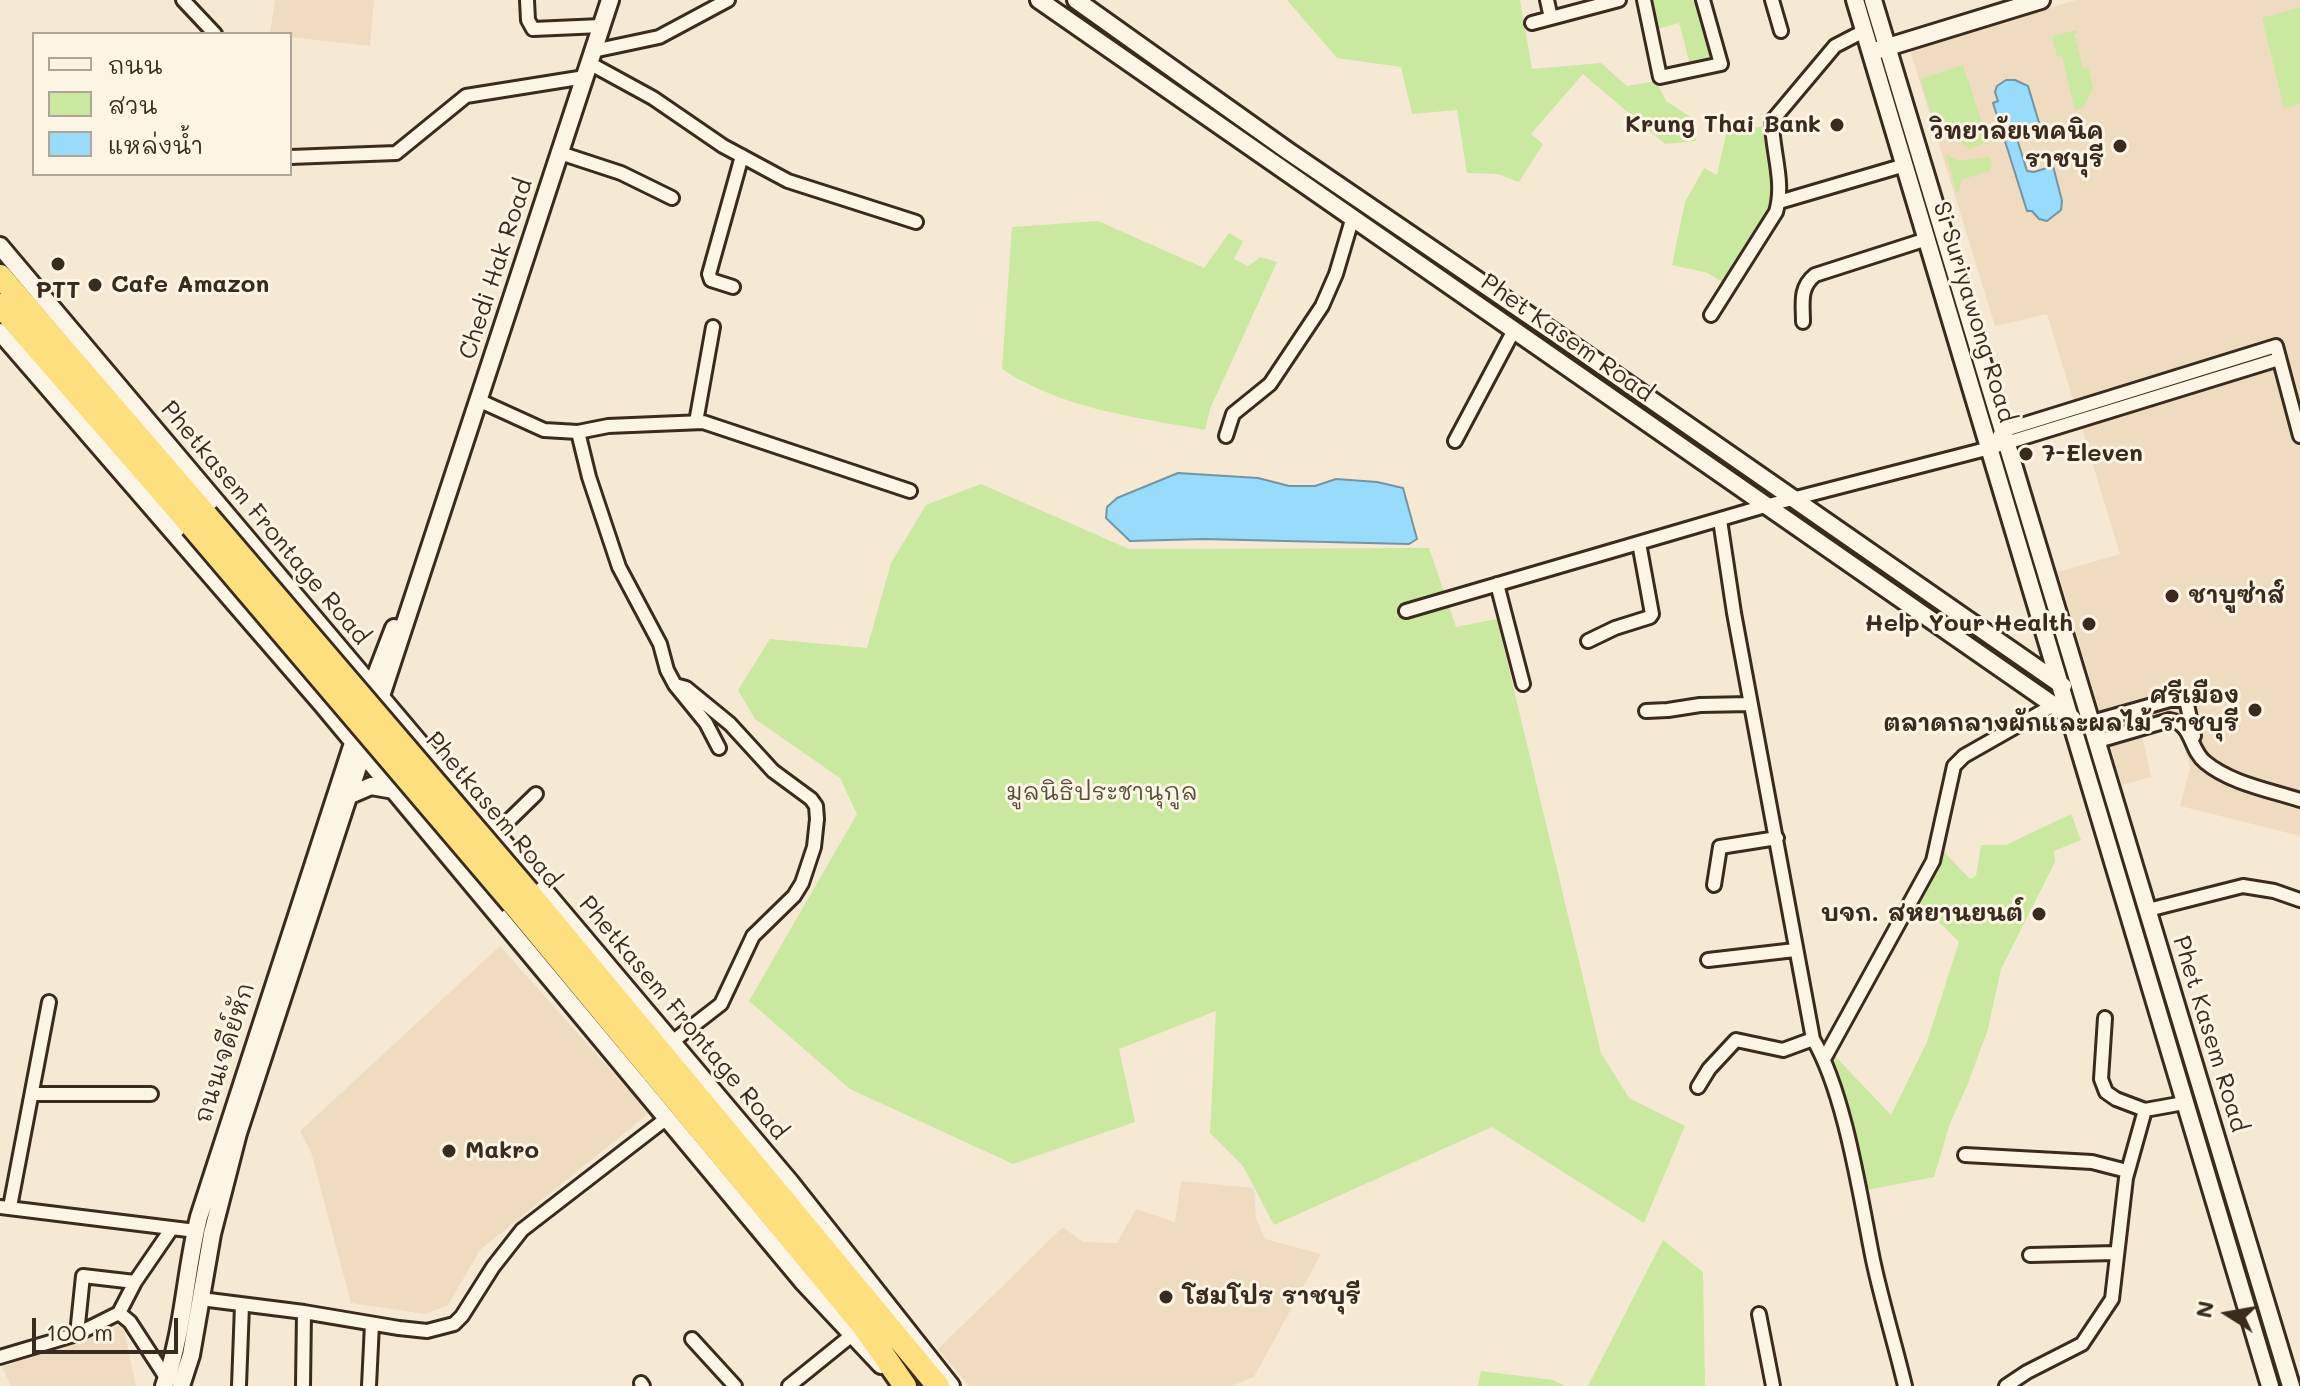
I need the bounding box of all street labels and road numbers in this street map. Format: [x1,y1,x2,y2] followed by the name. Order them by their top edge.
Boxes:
[453,175,539,363] street label: Chedi Hak Road
[1927,198,2021,426] street label: Si Suriyawong Road
[1475,268,1659,408] street label: Phet Kasem Road
[155,395,375,651] street label: Phetkasem Frontage Road
[419,726,567,894] street label: Phetkasem Road
[573,890,793,1146] street label: Phetkasem Frontage Road
[2166,932,2254,1136] street label: Phet Kasem Road
[189,979,261,1127] street label: ถนนเจดีย์หัก

